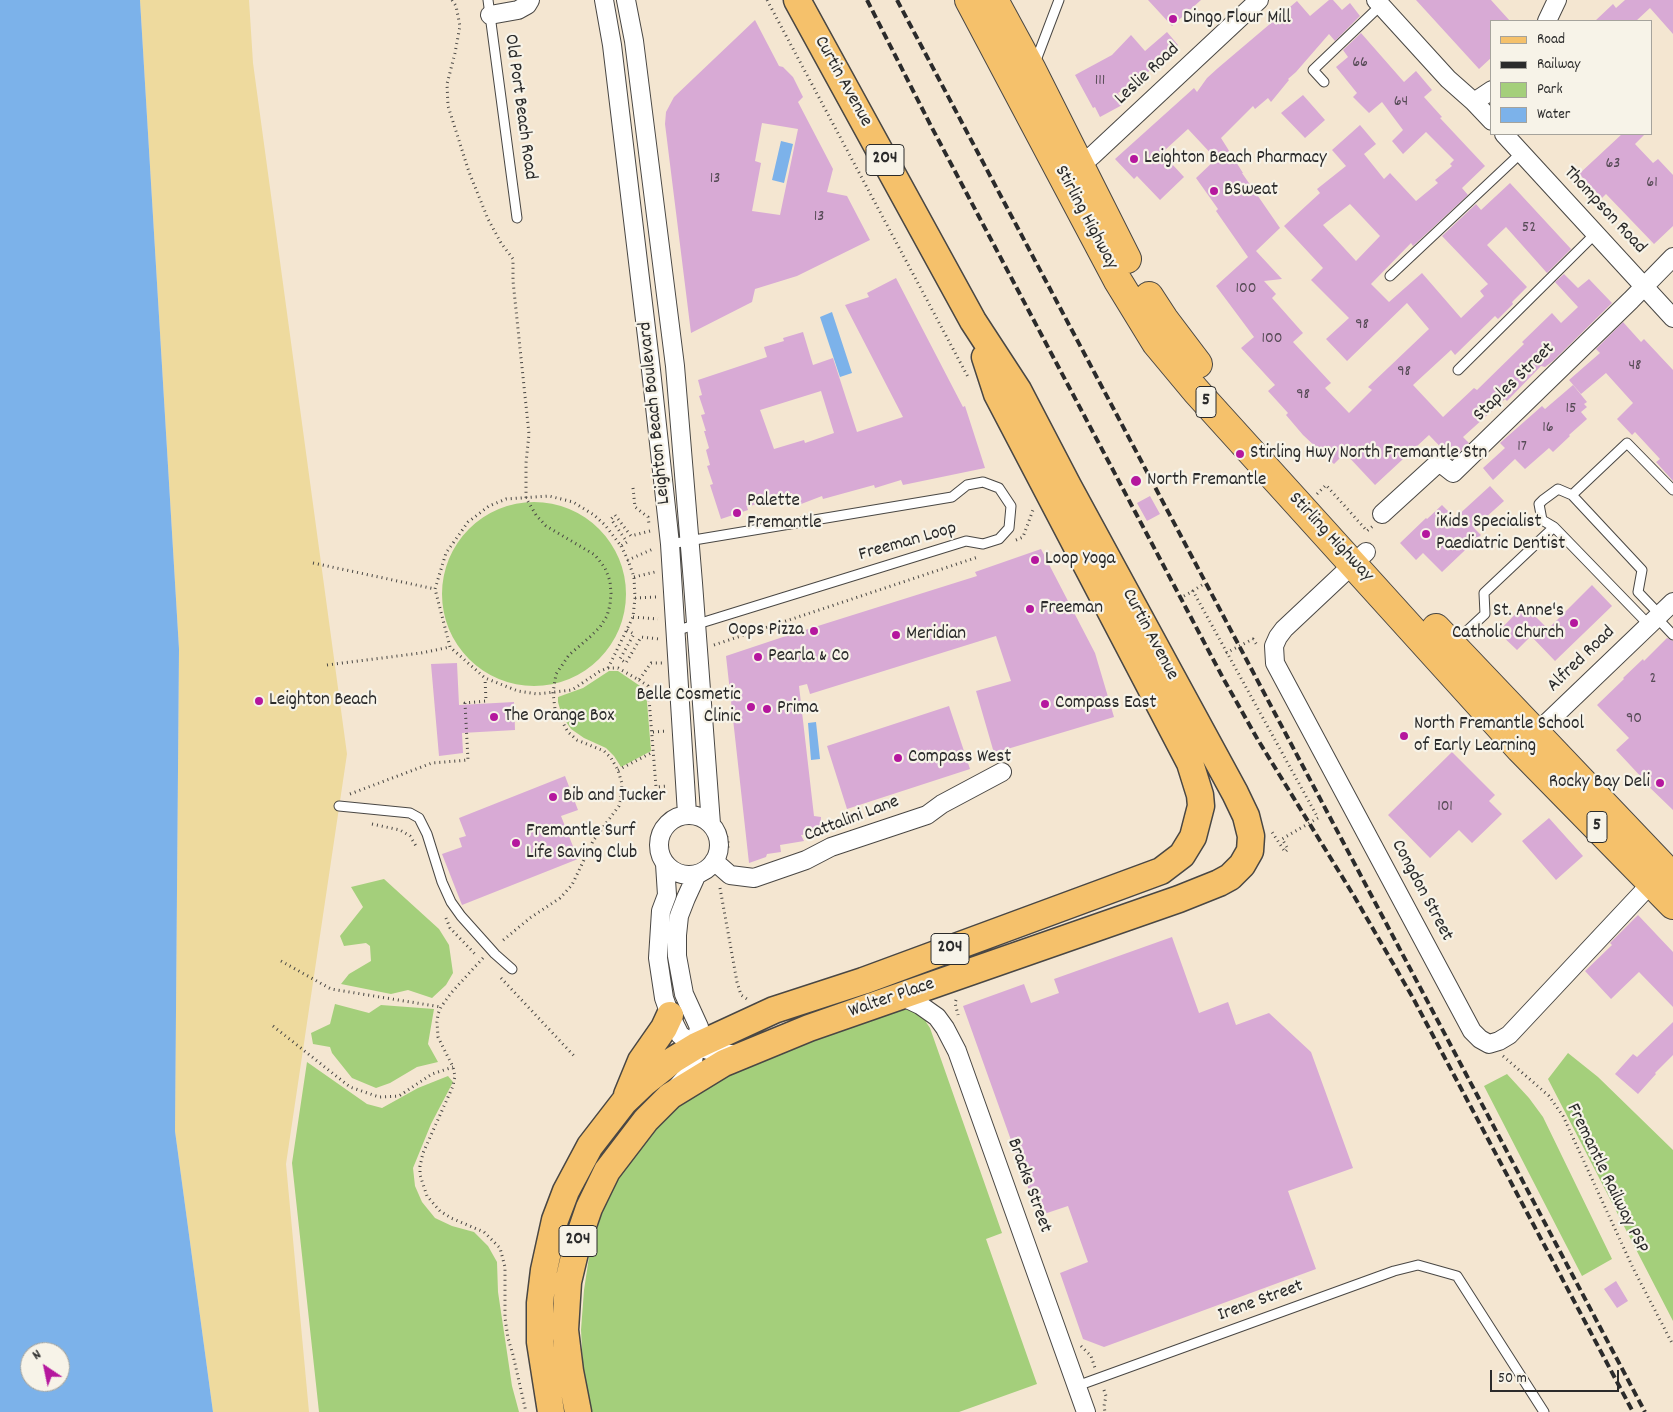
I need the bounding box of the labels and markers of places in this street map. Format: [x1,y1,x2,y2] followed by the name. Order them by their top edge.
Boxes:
[1183,8,1291,30] place label: Dingo Flour Mill
[1167,13,1179,25] marker: Dingo Flour Mill
[1144,148,1327,170] place label: Leighton Beach Pharmacy
[1128,153,1140,165] marker: Leighton Beach Pharmacy
[1224,180,1278,202] place label: BSweat
[1208,185,1220,197] marker: BSweat
[1250,443,1487,465] place label: Stirling Hwy North Fremantle Stn
[1234,448,1246,460] marker: Stirling Hwy North Fremantle Stn
[1147,470,1266,492] place label: North Fremantle
[1129,474,1143,488] marker: North Fremantle
[747,491,822,535] place label: Palette Fremantle
[731,507,743,519] marker: Palette Fremantle
[1436,512,1565,556] place label: iKids Specialist Paediatric Dentist
[1420,528,1432,540] marker: iKids Specialist Paediatric Dentist
[1045,549,1115,571] place label: Loop Yoga
[1029,554,1041,566] marker: Loop Yoga
[1040,598,1103,620] place label: Freeman
[1452,601,1564,645] place label: St. Anne's Catholic Church
[1024,603,1036,615] marker: Freeman
[1568,617,1580,629] marker: St. Anne's Catholic Church
[728,620,804,642] place label: Oops Pizza
[906,624,966,646] place label: Meridian
[808,625,820,637] marker: Oops Pizza
[890,629,902,641] marker: Meridian
[768,646,849,668] place label: Pearla & Co
[752,651,764,663] marker: Pearla & Co
[637,685,741,729] place label: Belle Cosmetic Clinic
[269,690,377,712] place label: Leighton Beach
[1055,693,1156,715] place label: Compass East
[253,695,265,707] marker: Leighton Beach
[777,698,818,720] place label: Prima
[1039,698,1051,710] marker: Compass East
[745,701,757,713] marker: Belle Cosmetic Clinic
[761,703,773,715] marker: Prima
[504,706,614,728] place label: The Orange Box
[488,711,500,723] marker: The Orange Box
[1414,714,1584,758] place label: North Fremantle School of Early Learning
[1398,730,1410,742] marker: North Fremantle School of Early Learning
[908,747,1011,769] place label: Compass West
[892,752,904,764] marker: Compass West
[1549,772,1650,794] place label: Rocky Bay Deli
[1654,777,1666,789] marker: Rocky Bay Deli
[563,786,666,808] place label: Bib and Tucker
[547,791,559,803] marker: Bib and Tucker
[526,821,637,865] place label: Fremantle Surf Life Saving Club
[510,837,522,849] marker: Fremantle Surf Life Saving Club

